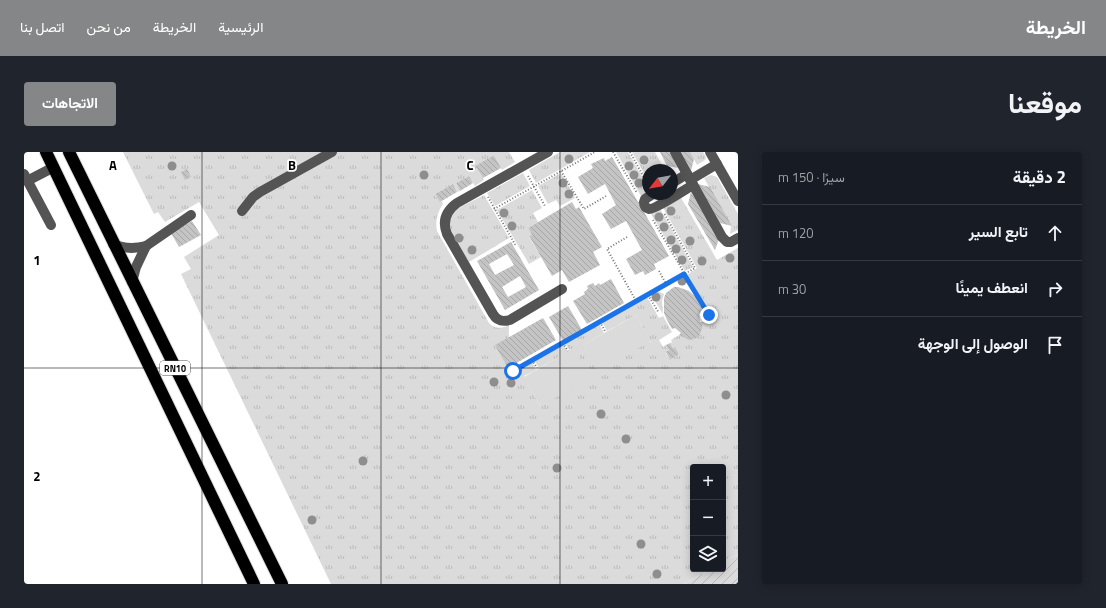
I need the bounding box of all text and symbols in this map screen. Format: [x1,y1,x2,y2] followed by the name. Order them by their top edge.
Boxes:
[1026,12,1086,41] text: الخريطة
[20,16,65,37] text: اتصل بنا
[87,16,131,37] text: من نحن
[153,16,196,37] text: الخريطة
[218,16,263,37] text: الرئيسية
[1008,81,1082,124] text: موقعنا
[24,82,116,126] button: الاتجاهات
[109,155,117,175] text: A
[288,155,296,175] text: B
[466,155,474,175] text: C
[642,164,678,200] north arrow
[1013,164,1066,190] text: 2 دقيقة
[778,167,845,187] text: سيرًا · 150 m
[969,220,1028,243] text: تابع السير
[1044,222,1066,244] icon: ahead
[778,223,814,243] text: 120 m
[33,250,41,270] text: 1
[956,276,1028,299] text: انعطف يمينًا
[1044,278,1066,300] icon: right
[778,279,806,299] text: 30 m
[700,306,718,324] route end
[918,332,1028,355] text: الوصول إلى الوجهة
[1044,334,1066,356] icon: arrive
[160,361,190,375] road number: RN10
[504,362,522,380] route start
[690,464,726,572] map controls
[690,464,726,500] button: +
[33,466,41,486] text: 2
[690,500,726,536] button: −
[690,536,726,572] button: layers

